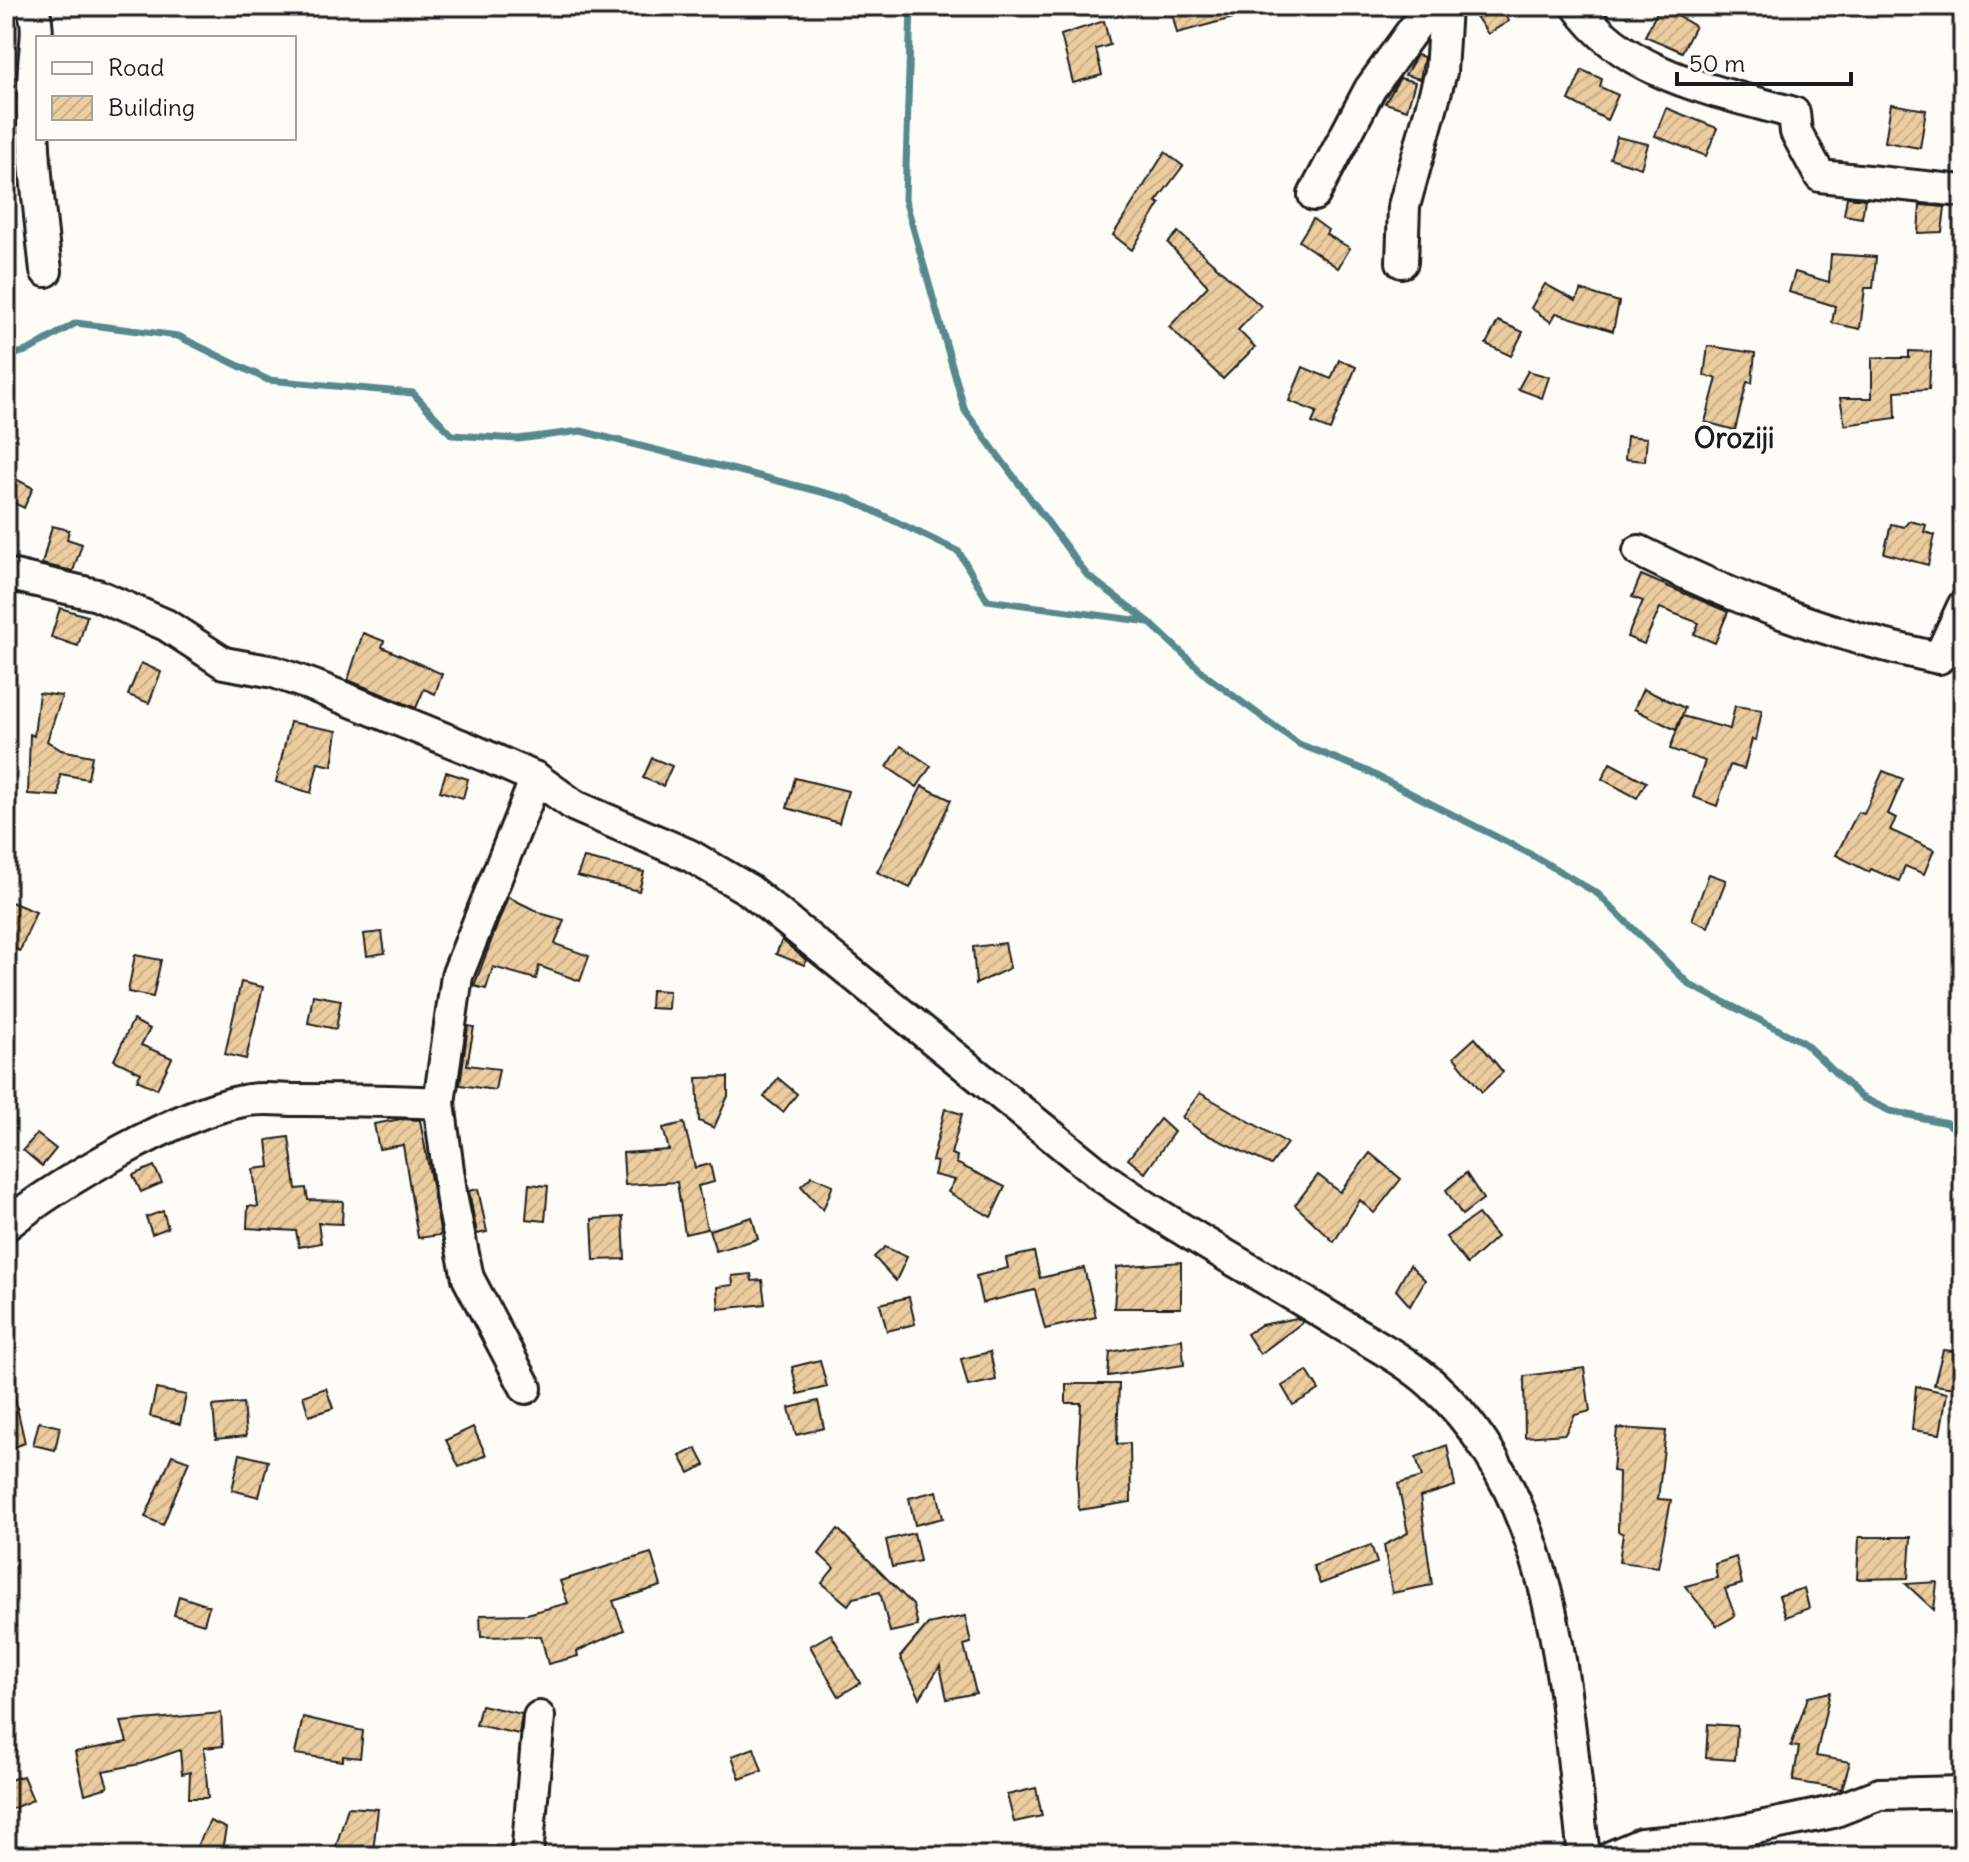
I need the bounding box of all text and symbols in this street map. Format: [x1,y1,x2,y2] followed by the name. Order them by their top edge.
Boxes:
[36,36,296,140] legend
[1677,36,1851,86] scale bar
[1689,48,1745,78] text: 50 m
[108,52,164,82] text: Road
[108,92,195,122] text: Building
[1694,420,1774,456] district label: Oroziji

